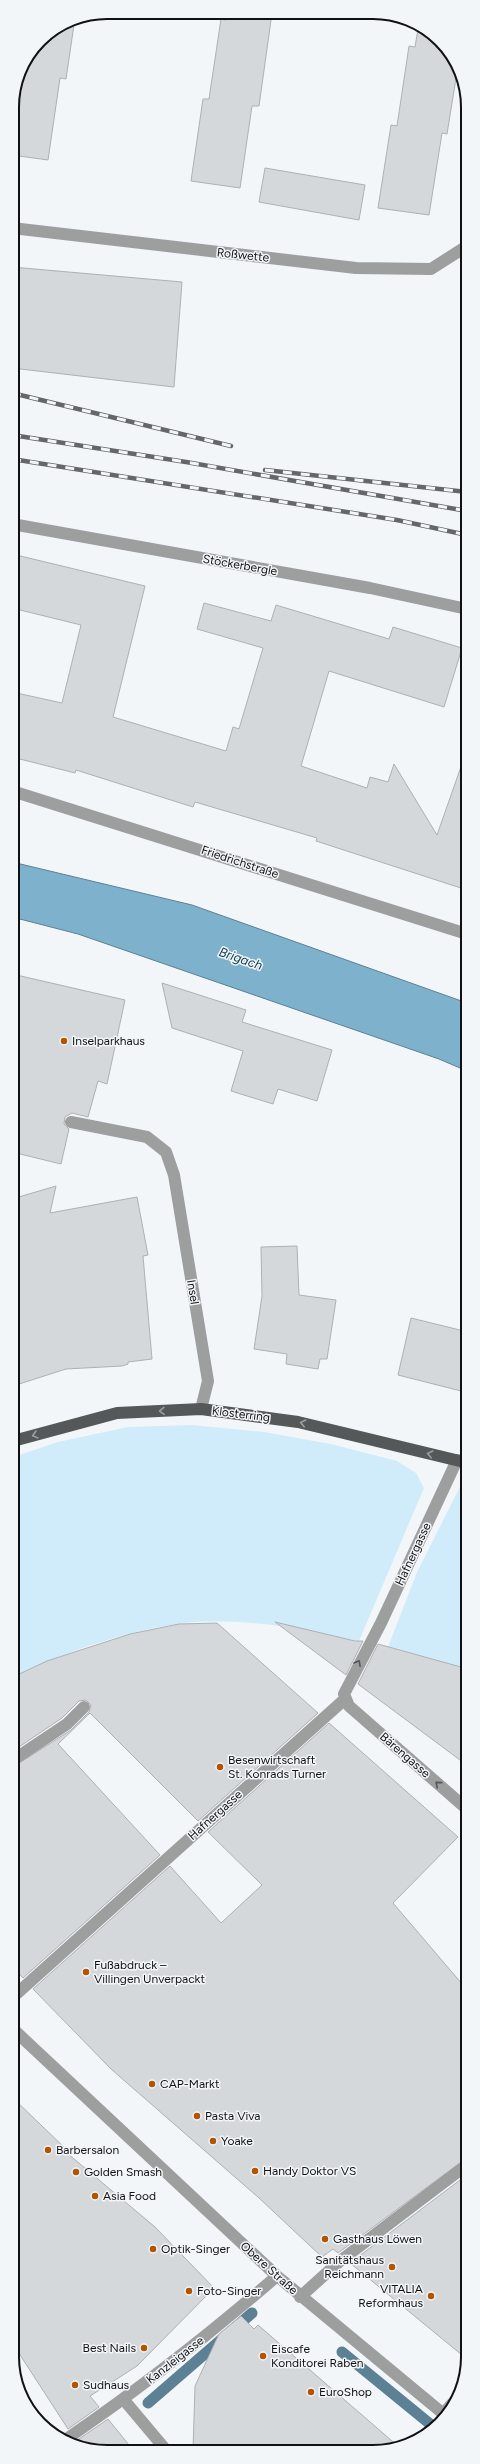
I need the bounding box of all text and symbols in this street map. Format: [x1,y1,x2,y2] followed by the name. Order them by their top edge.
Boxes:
[216,245,270,265] street label: Roßwette
[202,552,279,579] street label: Stöckerbergle
[200,843,281,881] street label: Friedrichstraße
[217,944,265,973] water label: Brigach
[72,1034,145,1048] place label: Inselparkhaus
[59,1036,69,1046] marker: Inselparkhaus
[184,1279,202,1305] street label: Insel
[211,1404,271,1424] street label: Klosterring
[159,1407,165,1415] one-way arrow
[300,1419,307,1428] one-way arrow
[32,1430,38,1438] one-way arrow
[426,1450,433,1458] one-way arrow
[392,1520,434,1588] street label: Hafnergasse
[354,1660,361,1668] one-way arrow
[377,1729,433,1781] street label: Bärengasse
[228,1753,326,1781] place label: Besenwirtschaft St. Konrads Turner
[215,1762,225,1772] marker: Besenwirtschaft St. Konrads Turner
[436,1782,443,1789] one-way arrow
[185,1787,245,1843] street label: Hafnergasse
[94,1958,205,1986] place label: Fußabdruck – Villingen Unverpackt
[81,1967,91,1977] marker: Fußabdruck – Villingen Unverpackt
[160,2077,220,2091] place label: CAP-Markt
[147,2079,157,2089] marker: CAP-Markt
[205,2109,260,2123] place label: Pasta Viva
[192,2111,202,2121] marker: Pasta Viva
[221,2134,253,2148] place label: Yoake
[208,2136,218,2146] marker: Yoake
[56,2143,119,2157] place label: Barbersalon
[43,2145,53,2155] marker: Barbersalon
[263,2164,356,2178] place label: Handy Doktor VS
[84,2165,162,2179] place label: Golden Smash
[250,2166,260,2176] marker: Handy Doktor VS
[71,2167,81,2177] marker: Golden Smash
[103,2189,156,2203] place label: Asia Food
[90,2191,100,2201] marker: Asia Food
[333,2232,422,2246] place label: Gasthaus Löwen
[320,2234,330,2244] marker: Gasthaus Löwen
[238,2239,301,2298] street label: Obere Straße
[161,2242,230,2256] place label: Optik-Singer
[148,2244,158,2254] marker: Optik-Singer
[315,2253,384,2281] place label: Sanitätshaus Reichmann
[387,2262,397,2272] marker: Sanitätshaus Reichmann
[358,2282,423,2310] place label: VITALIA Reformhaus
[197,2284,261,2298] place label: Foto-Singer
[184,2286,194,2296] marker: Foto-Singer
[426,2291,436,2301] marker: VITALIA Reformhaus
[144,2333,207,2387] street label: Kanzleigasse
[83,2341,136,2355] place label: Best Nails
[271,2342,364,2370] place label: Eiscafe Konditorei Raben
[139,2343,149,2353] marker: Best Nails
[258,2351,268,2361] marker: Eiscafe Konditorei Raben
[83,2378,130,2392] place label: Sudhaus
[70,2380,80,2390] marker: Sudhaus
[319,2385,372,2399] place label: EuroShop
[306,2387,316,2397] marker: EuroShop

